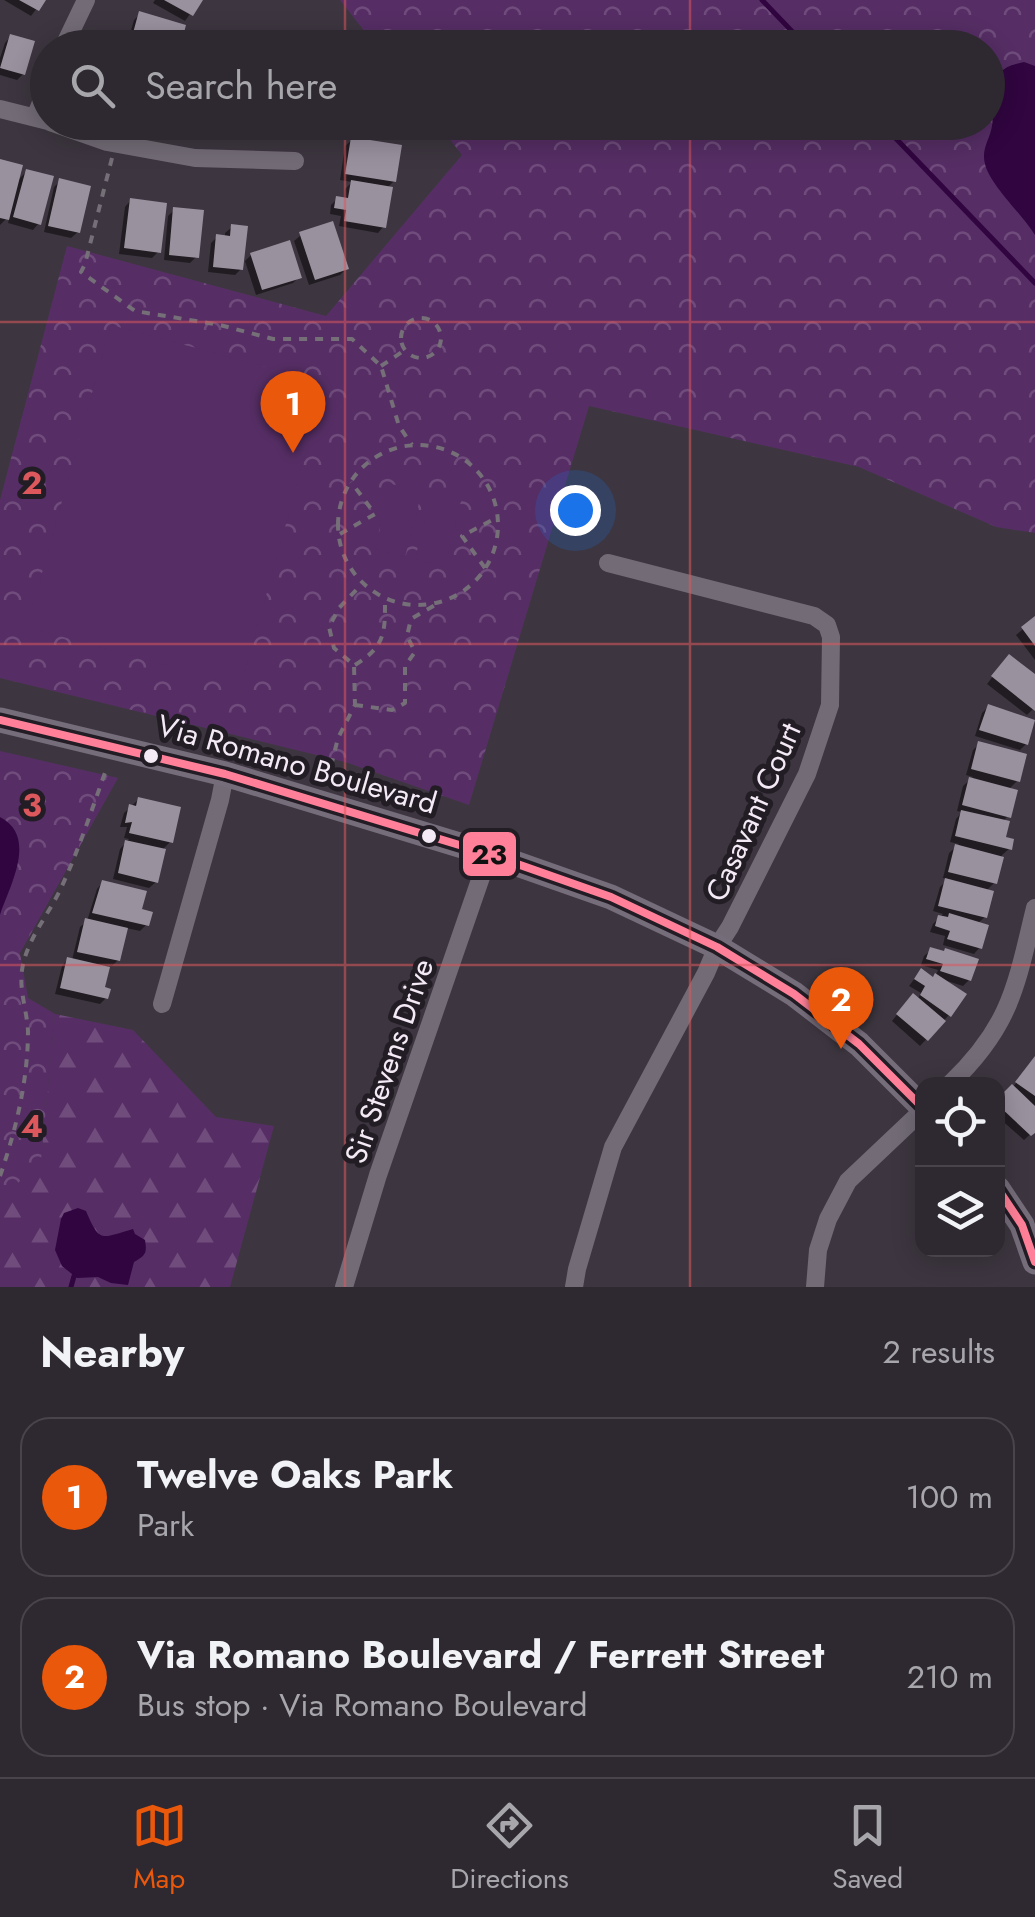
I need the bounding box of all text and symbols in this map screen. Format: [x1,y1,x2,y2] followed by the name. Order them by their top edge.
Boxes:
[30,30,1005,140] search box
[65,58,120,113] icon: search
[145,58,337,113] text: Search here
[260,370,326,453] pin: 1
[22,460,43,506] text: 2
[550,485,601,536] your location
[152,704,442,824] street label: Via Romano Boulevard
[694,715,812,908] street label: Casavant Court
[141,746,161,766] unlabelled marker
[22,782,42,828] text: 3
[419,826,439,846] unlabelled marker
[461,830,518,878] line badge: 23
[471,834,507,875] text: 23
[334,953,444,1169] street label: Sir Stevens Drive
[808,966,874,1049] pin: 2
[915,1077,1005,1257] map controls
[915,1077,1005,1167] button: locate
[21,1103,43,1149] text: 4
[915,1167,1005,1257] button: layers
[40,1322,184,1383] text: Nearby
[883,1329,995,1375] text: 2 results
[137,1447,453,1502] text: Twelve Oaks Park
[66,1474,83,1520] text: 1
[906,1474,993,1520] text: 100 m
[137,1502,194,1548] text: Park
[137,1627,824,1682] text: Via Romano Boulevard / Ferrett Street
[64,1654,85,1700] text: 2
[907,1654,993,1700] text: 210 m
[137,1682,587,1728] text: Bus stop · Via Romano Boulevard
[132,1798,187,1899] tab: Map
[450,1798,569,1899] tab: Directions
[832,1798,903,1899] tab: Saved

